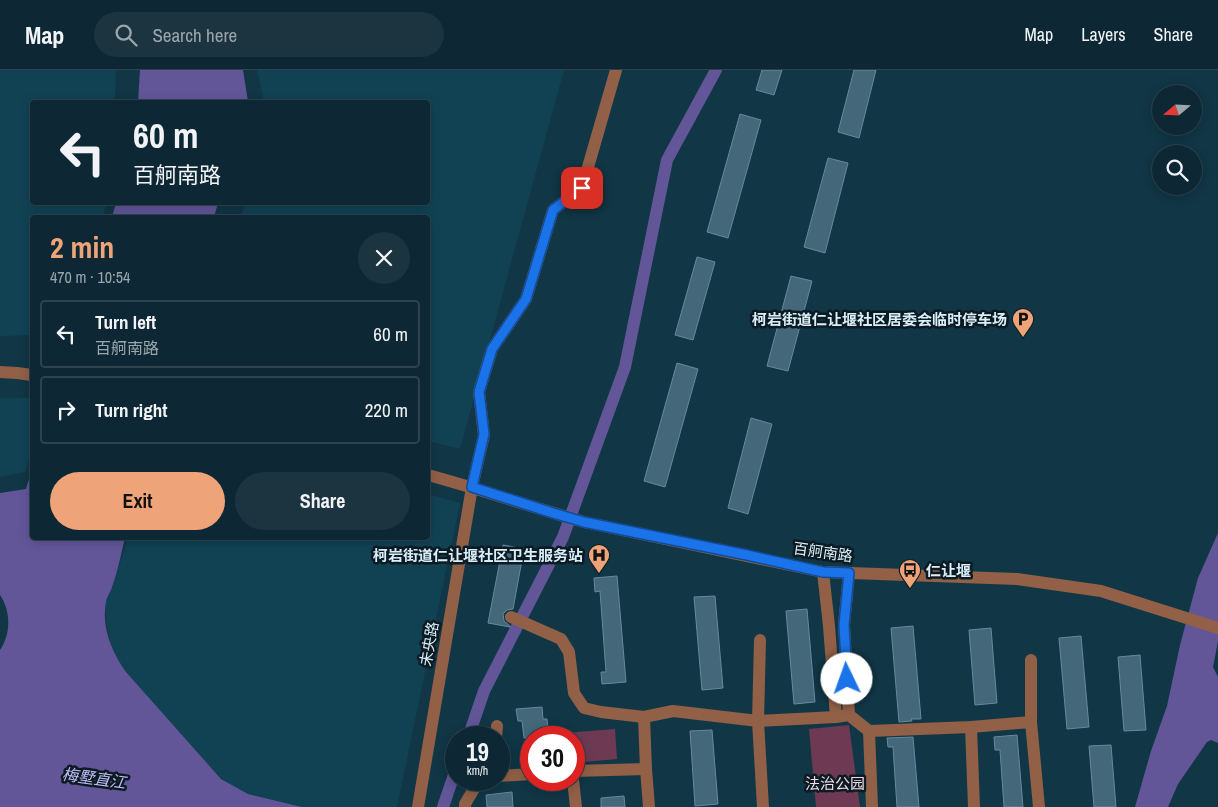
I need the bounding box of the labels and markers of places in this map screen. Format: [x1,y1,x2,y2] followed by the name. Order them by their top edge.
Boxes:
[561,167,603,209] pin
[1011,307,1035,338] parking icon: 柯岩街道仁让堰社区居委会临时停车场
[752,309,1007,330] place label: 柯岩街道仁让堰社区居委会临时停车场
[587,543,611,574] hospital icon: 柯岩街道仁让堰社区卫生服务站
[373,545,583,566] place label: 柯岩街道仁让堰社区卫生服务站
[898,558,922,589] bus stop icon: 仁让堰
[926,560,971,581] place label: 仁让堰

